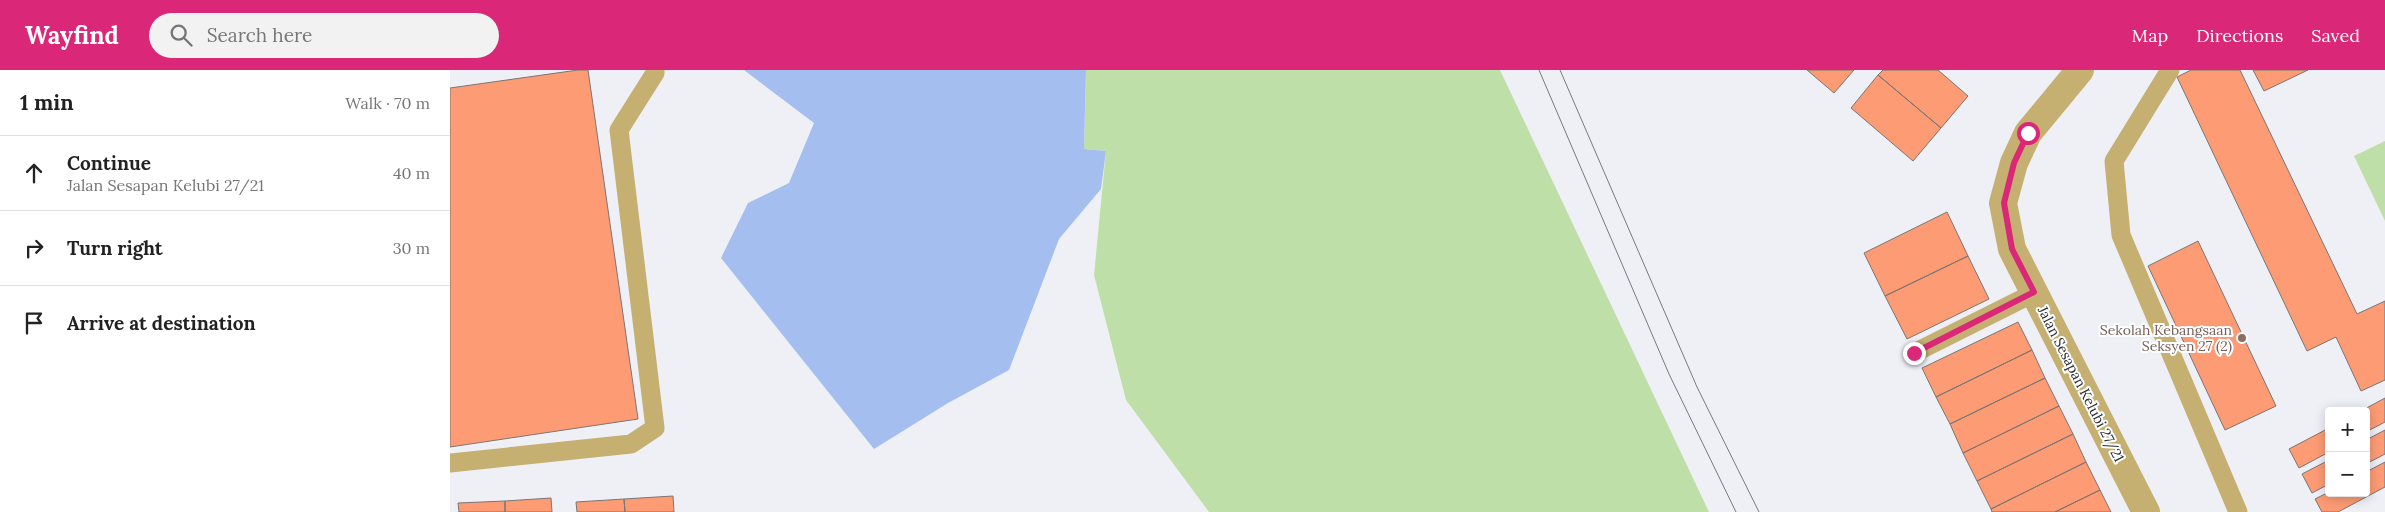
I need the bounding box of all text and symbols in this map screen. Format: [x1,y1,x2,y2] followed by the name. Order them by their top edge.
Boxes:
[149,13,499,58] search box
[25,20,119,51] text: Wayfind
[167,21,195,49] icon: search
[207,23,312,47] text: Search here
[2132,24,2168,47] text: Map
[2196,24,2283,47] text: Directions
[2311,24,2360,47] text: Saved
[20,89,74,116] text: 1 min
[345,93,430,113] text: Walk · 70 m
[2017,122,2040,145] route start
[67,151,151,175] text: Continue
[20,159,48,187] icon: ahead
[393,163,430,183] text: 40 m
[67,175,264,195] text: Jalan Sesapan Kelubi 27/21
[20,234,48,262] icon: right
[67,236,163,260] text: Turn right
[393,238,430,258] text: 30 m
[2033,302,2128,465] street label: Jalan Sesapan Kelubi 27/21
[20,309,48,337] icon: arrive
[67,311,256,335] text: Arrive at destination
[2100,321,2232,355] place label: Sekolah Kebangsaan Seksyen 27 (2)
[2236,332,2248,344] marker: Sekolah Kebangsaan Seksyen 27 (2)
[1903,342,1926,365] route end
[2325,407,2370,497] map controls
[2325,407,2370,452] button: +
[2325,452,2370,497] button: −

